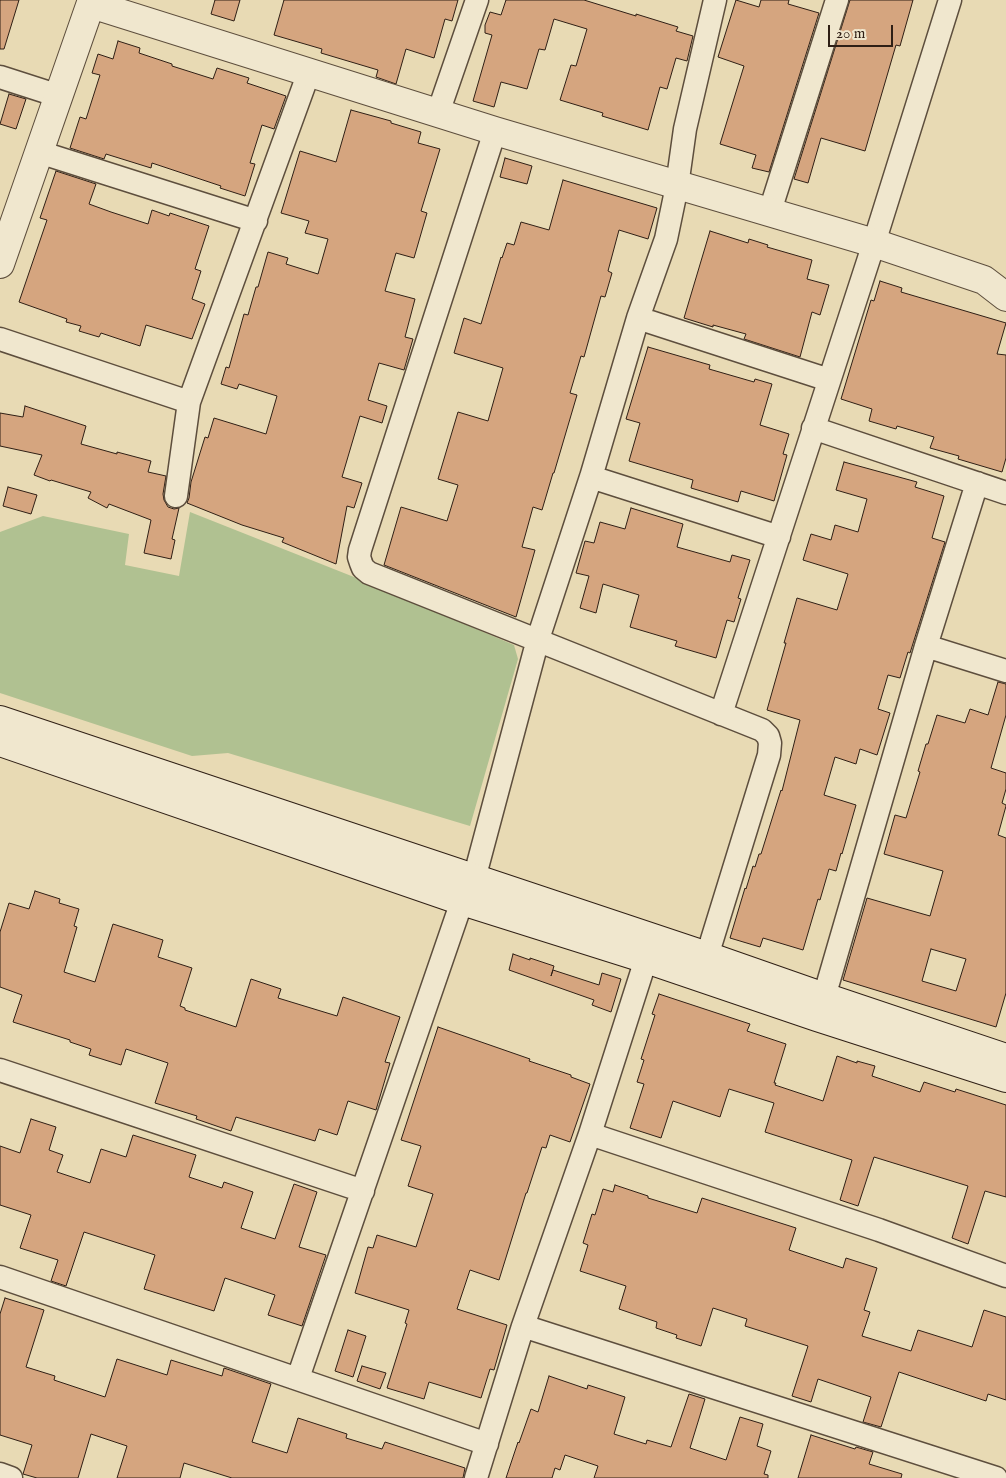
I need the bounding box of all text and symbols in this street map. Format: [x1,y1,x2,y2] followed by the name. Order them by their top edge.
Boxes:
[831,15,896,47] scale bar
[836,24,865,43] text: 20 m

